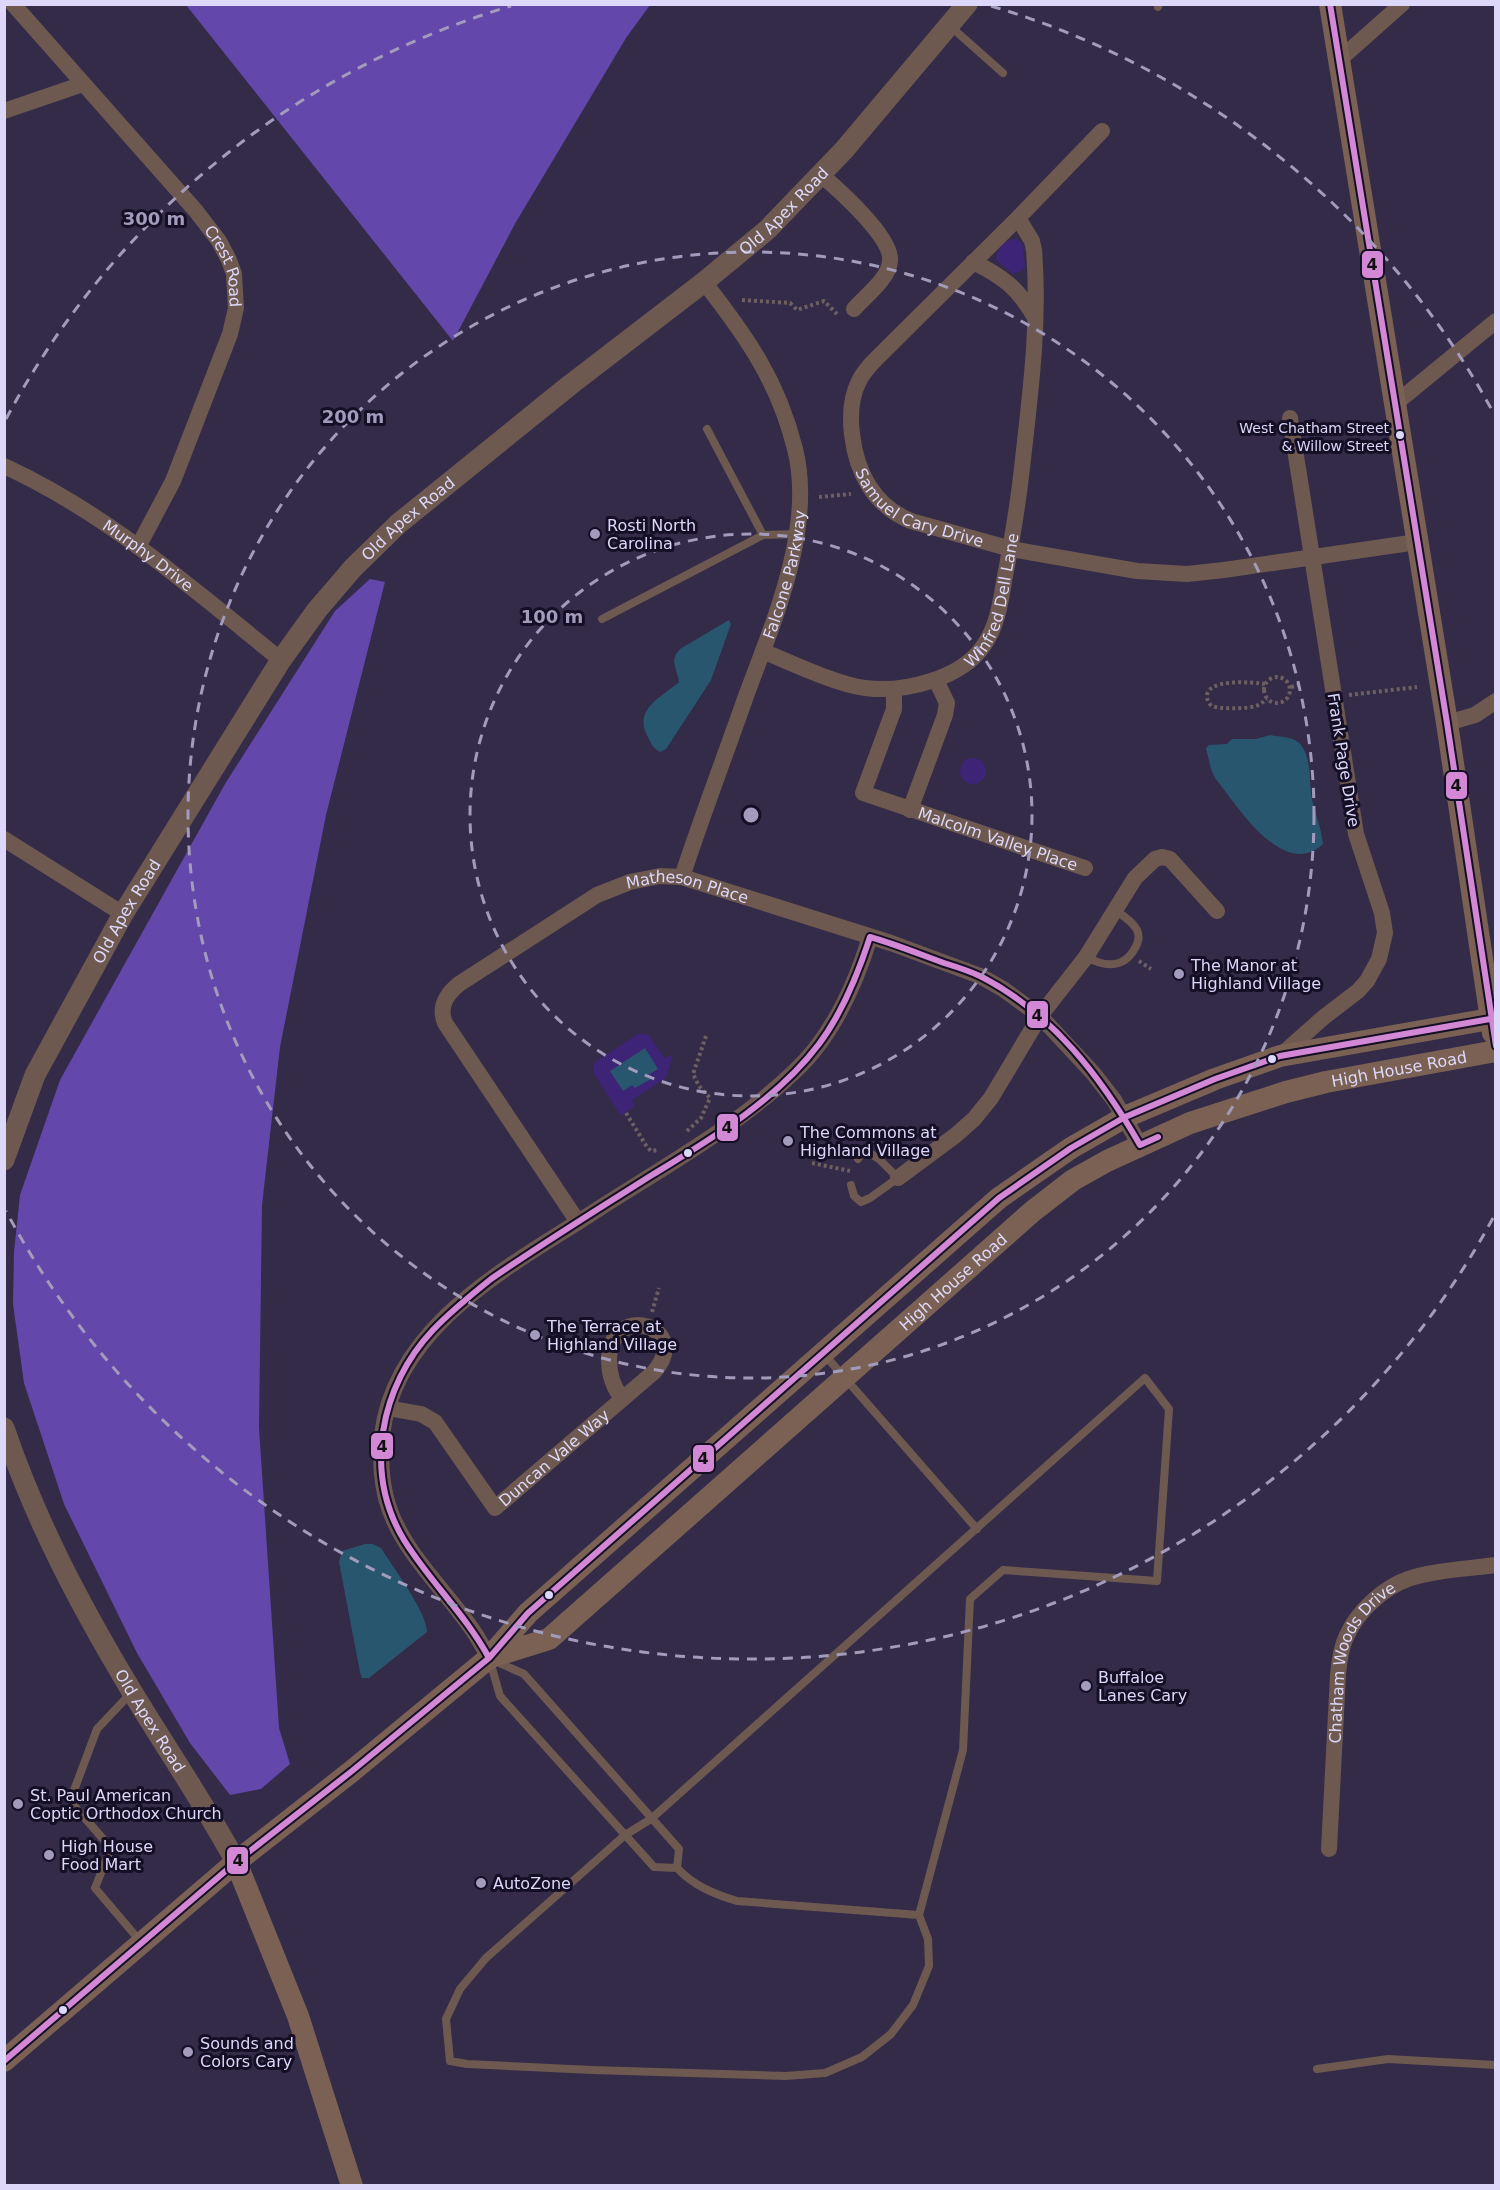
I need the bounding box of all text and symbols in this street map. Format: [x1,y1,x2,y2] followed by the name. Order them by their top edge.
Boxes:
[735,163,832,259] street label: Old Apex Road
[123,208,185,229] text: 300 m
[200,222,245,308] street label: Crest Road
[1361,250,1384,279] line badge: 4
[1366,255,1378,274] text: 4
[322,406,384,427] text: 200 m
[1239,420,1390,454] place label: West Chatham Street & Willow Street
[1394,429,1406,441] marker: West Chatham Street & Willow Street
[851,465,986,551] street label: Samuel Cary Drive
[358,473,459,565] street label: Old Apex Road
[759,509,810,642] street label: Falcone Parkway
[99,516,197,595] street label: Murphy Drive
[607,516,696,553] place label: Rosti North Carolina
[588,527,602,541] marker: Rosti North Carolina
[960,532,1023,671] street label: Winfred Dell Lane
[521,606,583,627] text: 100 m
[1324,692,1363,828] street label: Frank Page Drive
[1445,771,1468,800] line badge: 4
[1450,776,1462,795] text: 4
[916,803,1080,875] street label: Malcolm Valley Place
[741,805,761,825] centre of rings
[89,856,165,967] street label: Old Apex Road
[624,867,751,907] street label: Matheson Place
[1190,956,1321,993] place label: The Manor at Highland Village
[1172,967,1186,981] marker: The Manor at Highland Village
[1026,1000,1049,1029] line badge: 4
[1031,1006,1043,1025] text: 4
[1330,1048,1468,1091] street label: High House Road
[1266,1053,1278,1065] unlabelled marker
[716,1113,739,1142] line badge: 4
[721,1118,733,1137] text: 4
[799,1123,936,1160] place label: The Commons at Highland Village
[781,1134,795,1148] marker: The Commons at Highland Village
[682,1147,694,1159] unlabelled marker
[896,1230,1011,1335] street label: High House Road
[546,1317,677,1354] place label: The Terrace at Highland Village
[528,1328,542,1342] marker: The Terrace at Highland Village
[495,1405,613,1511] street label: Duncan Vale Way
[370,1432,394,1460] line badge: 4
[376,1437,388,1456] text: 4
[692,1444,715,1473] line badge: 4
[697,1449,709,1468] text: 4
[1325,1578,1399,1744] street label: Chatham Woods Drive
[543,1589,555,1601] unlabelled marker
[111,1666,189,1776] street label: Old Apex Road
[1098,1668,1187,1705] place label: Buffaloe Lanes Cary
[1079,1679,1093,1693] marker: Buffaloe Lanes Cary
[30,1786,222,1823] place label: St. Paul American Coptic Orthodox Church
[11,1797,25,1811] marker: St. Paul American Coptic Orthodox Church
[61,1837,153,1874] place label: High House Food Mart
[226,1846,249,1875] line badge: 4
[42,1848,56,1862] marker: High House Food Mart
[232,1851,244,1870] text: 4
[493,1874,571,1893] place label: AutoZone
[474,1876,488,1890] marker: AutoZone
[57,2004,69,2016] unlabelled marker
[200,2034,294,2071] place label: Sounds and Colors Cary
[181,2045,195,2059] marker: Sounds and Colors Cary

